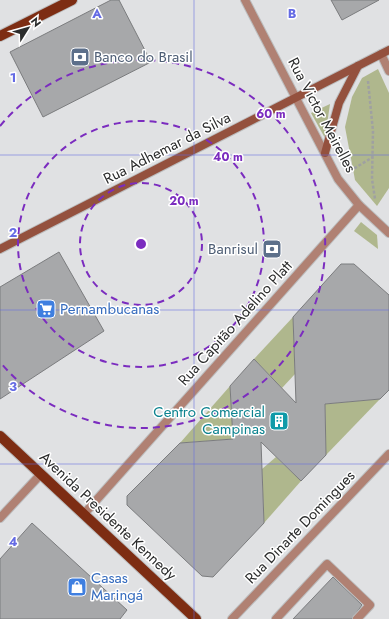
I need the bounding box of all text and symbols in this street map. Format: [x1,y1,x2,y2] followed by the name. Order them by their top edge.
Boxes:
[91,4,102,23] text: A
[288,4,297,23] text: B
[8,8,48,48] north arrow
[27,14,45,30] text: N
[69,46,91,68] bank icon: Banco do Brasil
[94,46,193,68] place label: Banco do Brasil
[282,54,362,176] street label: Rua Victor Meirelles
[10,68,16,87] text: 1
[256,105,286,123] text: 60 m
[100,106,234,190] street label: Rua Adhemar da Silva
[213,148,243,166] text: 40 m
[169,192,199,210] text: 20 m
[9,223,17,242] text: 2
[134,237,148,251] centre of rings
[208,238,258,260] place label: Banrisul
[261,238,283,260] bank icon: Banrisul
[173,255,298,390] street label: Rua Capitão Adelino Platt
[35,298,57,320] supermarket icon: Pernambucanas
[60,298,159,320] place label: Pernambucanas
[9,377,17,396] text: 3
[153,401,265,440] place label: Centro Comercial Campinas
[268,410,290,432] building icon: Centro Comercial Campinas
[35,447,182,586] street label: Avenida Presidente Kennedy
[240,465,360,589] street label: Rua Dinarte Domingues
[8,532,18,551] text: 4
[91,567,143,606] place label: Casas Maringá
[66,576,88,598] shop icon: Casas Maringá

